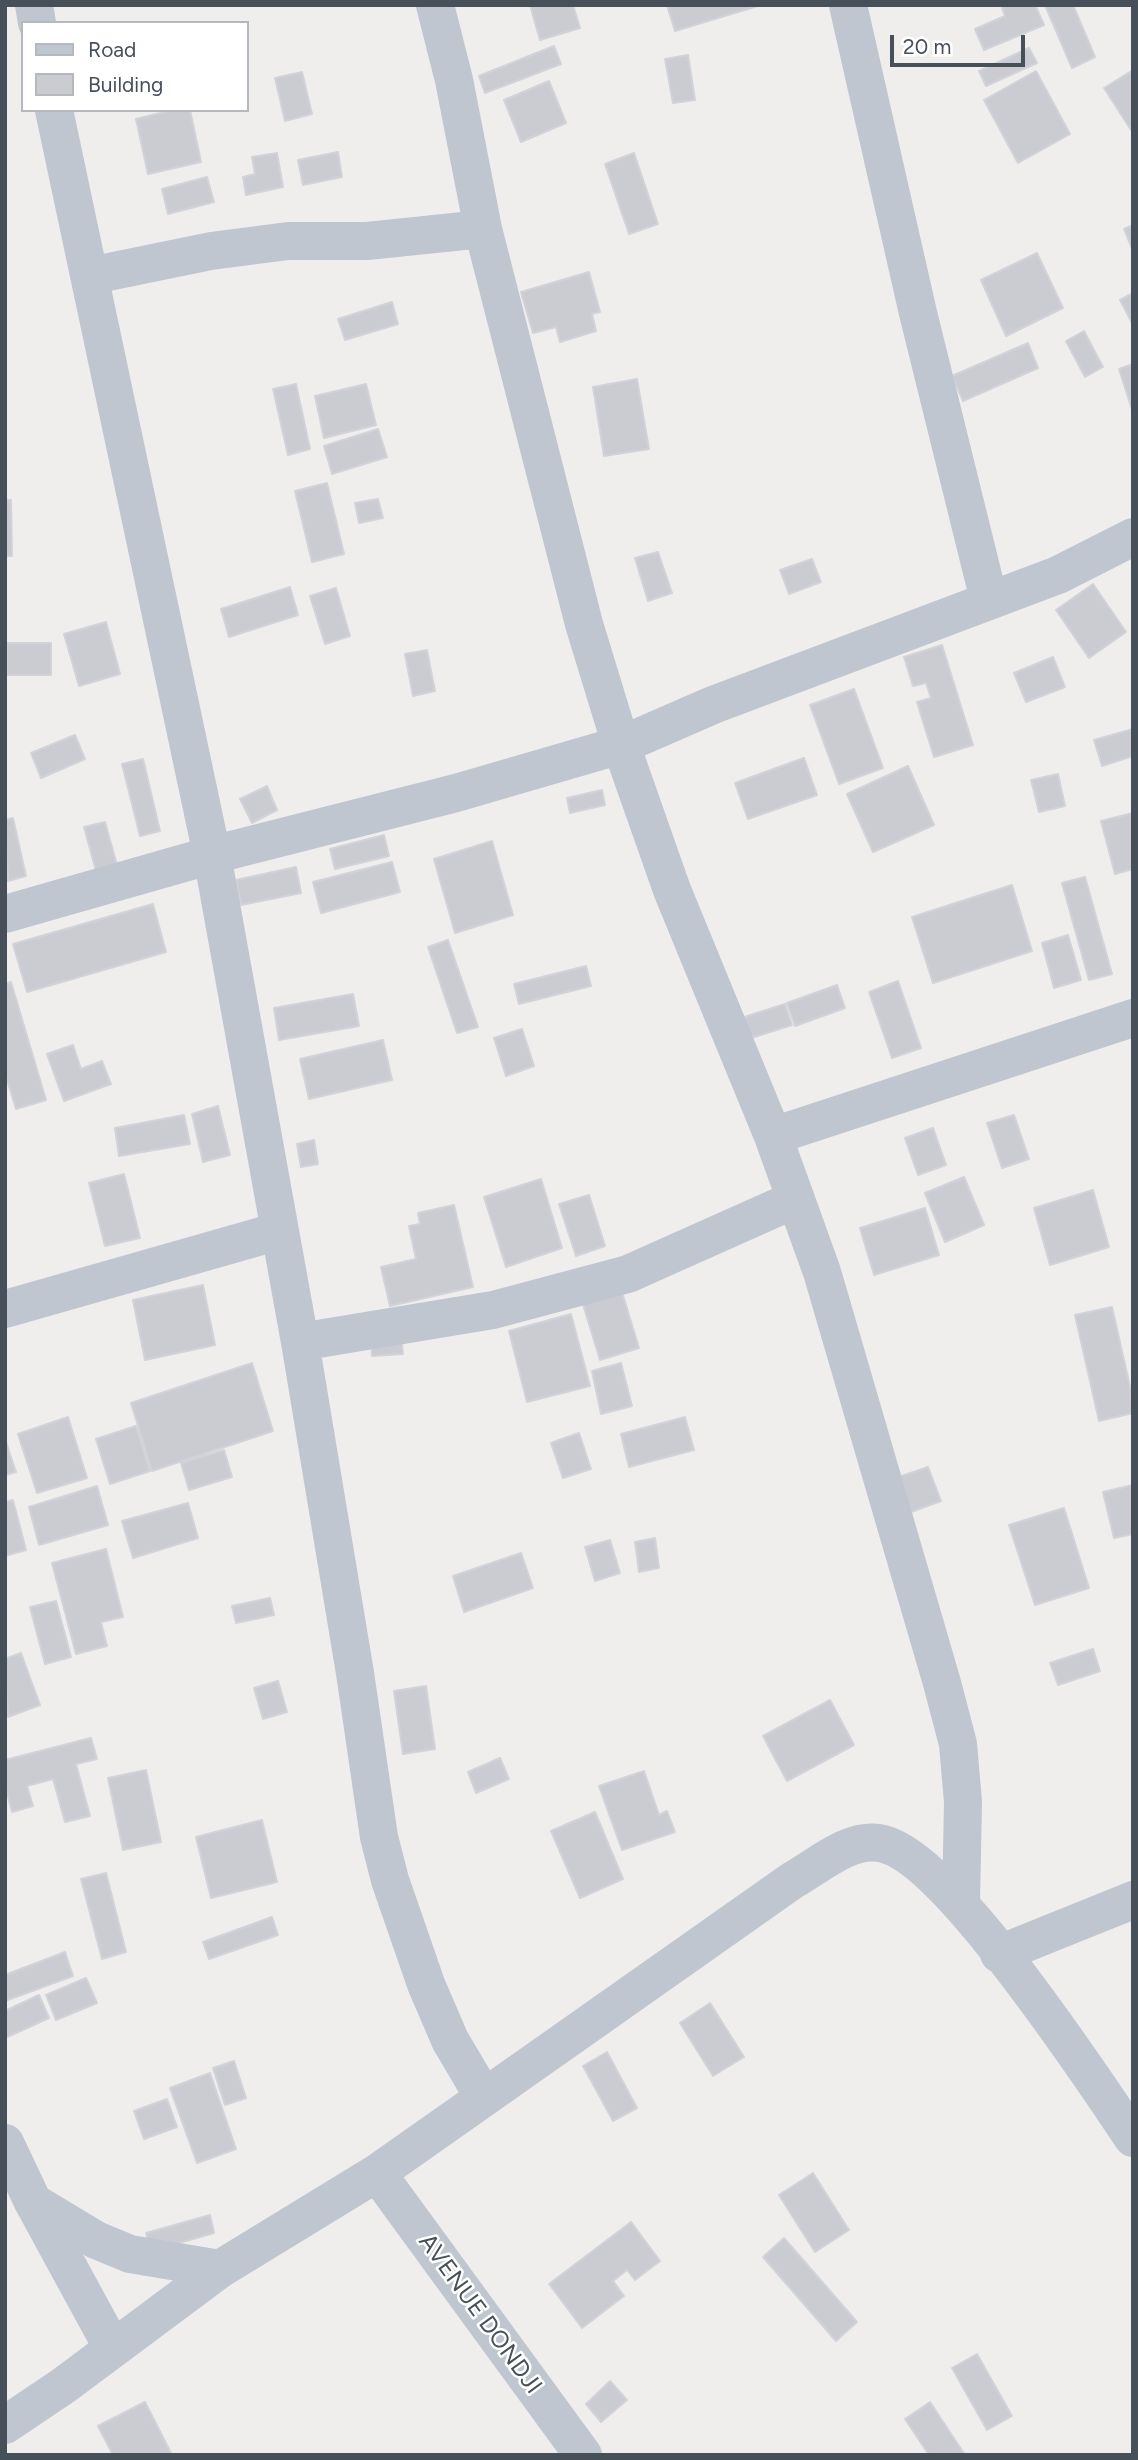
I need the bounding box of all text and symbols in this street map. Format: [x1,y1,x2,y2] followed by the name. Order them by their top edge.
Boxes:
[21,21,248,112] legend
[893,21,1028,65] scale bar
[903,34,951,59] text: 20 m
[88,37,136,62] text: Road
[88,72,163,97] text: Building
[412,2228,548,2400] street label: AVENUE DONDJI

